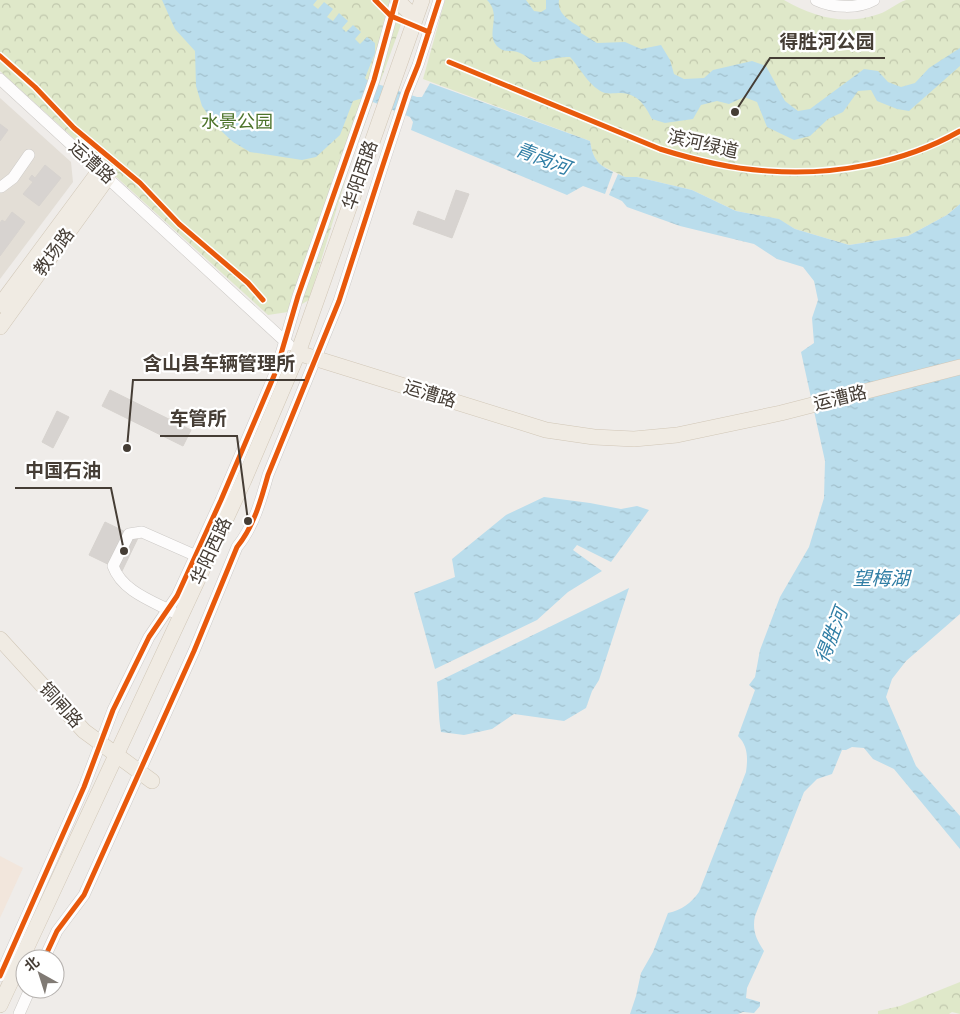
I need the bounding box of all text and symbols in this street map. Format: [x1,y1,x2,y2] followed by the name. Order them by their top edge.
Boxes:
[770,24,885,58] callout: 得胜河公园
[779,30,875,53] text: 得胜河公园
[201,111,273,132] park label: 水景公园
[666,125,741,162] street label: 滨河绿道
[65,136,119,187] street label: 运漕路
[338,137,381,212] street label: 华阳西路
[512,138,577,181] water label: 青岗河
[29,224,78,280] street label: 教场路
[133,346,305,380] callout: 含山县车辆管理所
[143,352,295,375] text: 含山县车辆管理所
[401,376,459,411] street label: 运漕路
[811,381,869,414] street label: 运漕路
[160,402,237,436] callout: 车管所
[169,407,227,430] text: 车管所
[15,454,111,488] callout: 中国石油
[25,459,101,482] text: 中国石油
[186,514,235,588] street label: 华阳西路
[852,567,912,590] water label: 望梅湖
[811,601,854,666] water label: 得胜河
[36,678,87,732] street label: 铜闸路
[15,949,65,999] north arrow
[21,953,42,975] text: 北

